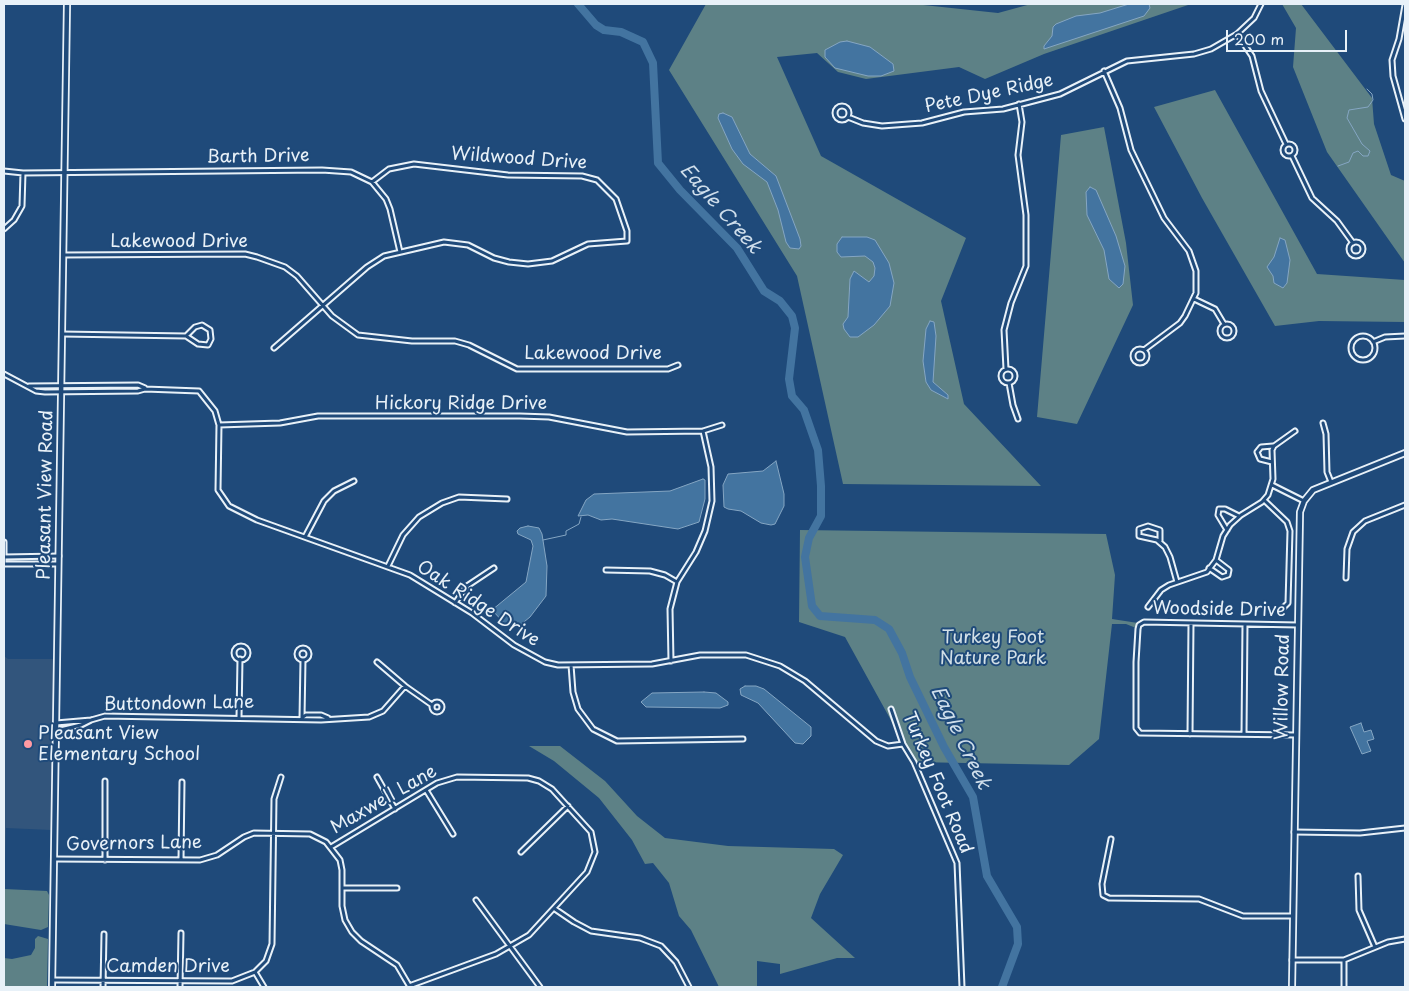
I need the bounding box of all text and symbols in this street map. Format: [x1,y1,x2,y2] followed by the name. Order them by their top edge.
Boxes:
[1229,20,1350,52] scale bar
[1234,27,1284,50] text: 200 m
[923,70,1055,118] street label: Pete Dye Ridge
[450,143,588,175] street label: Wildwood Drive
[206,145,310,169] street label: Barth Drive
[675,159,765,259] water label: Eagle Creek
[110,231,248,253] street label: Lakewood Drive
[524,343,662,365] street label: Lakewood Drive
[375,393,547,415] street label: Hickory Ridge Drive
[34,410,58,580] street label: Pleasant View Road
[413,556,543,652] street label: Oak Ridge Drive
[1152,598,1286,622] street label: Woodside Drive
[940,627,1046,670] park label: Turkey Foot Nature Park
[1271,634,1295,740] street label: Willow Road
[925,683,995,793] water label: Eagle Creek
[104,692,254,716] street label: Buttondown Lane
[897,709,977,857] street label: Turkey Foot Road
[38,723,200,766] place label: Pleasant View Elementary School
[22,738,34,750] marker: Pleasant View Elementary School
[327,761,441,839] street label: Maxwell Lane
[66,832,202,856] street label: Governors Lane
[106,956,230,978] street label: Camden Drive

